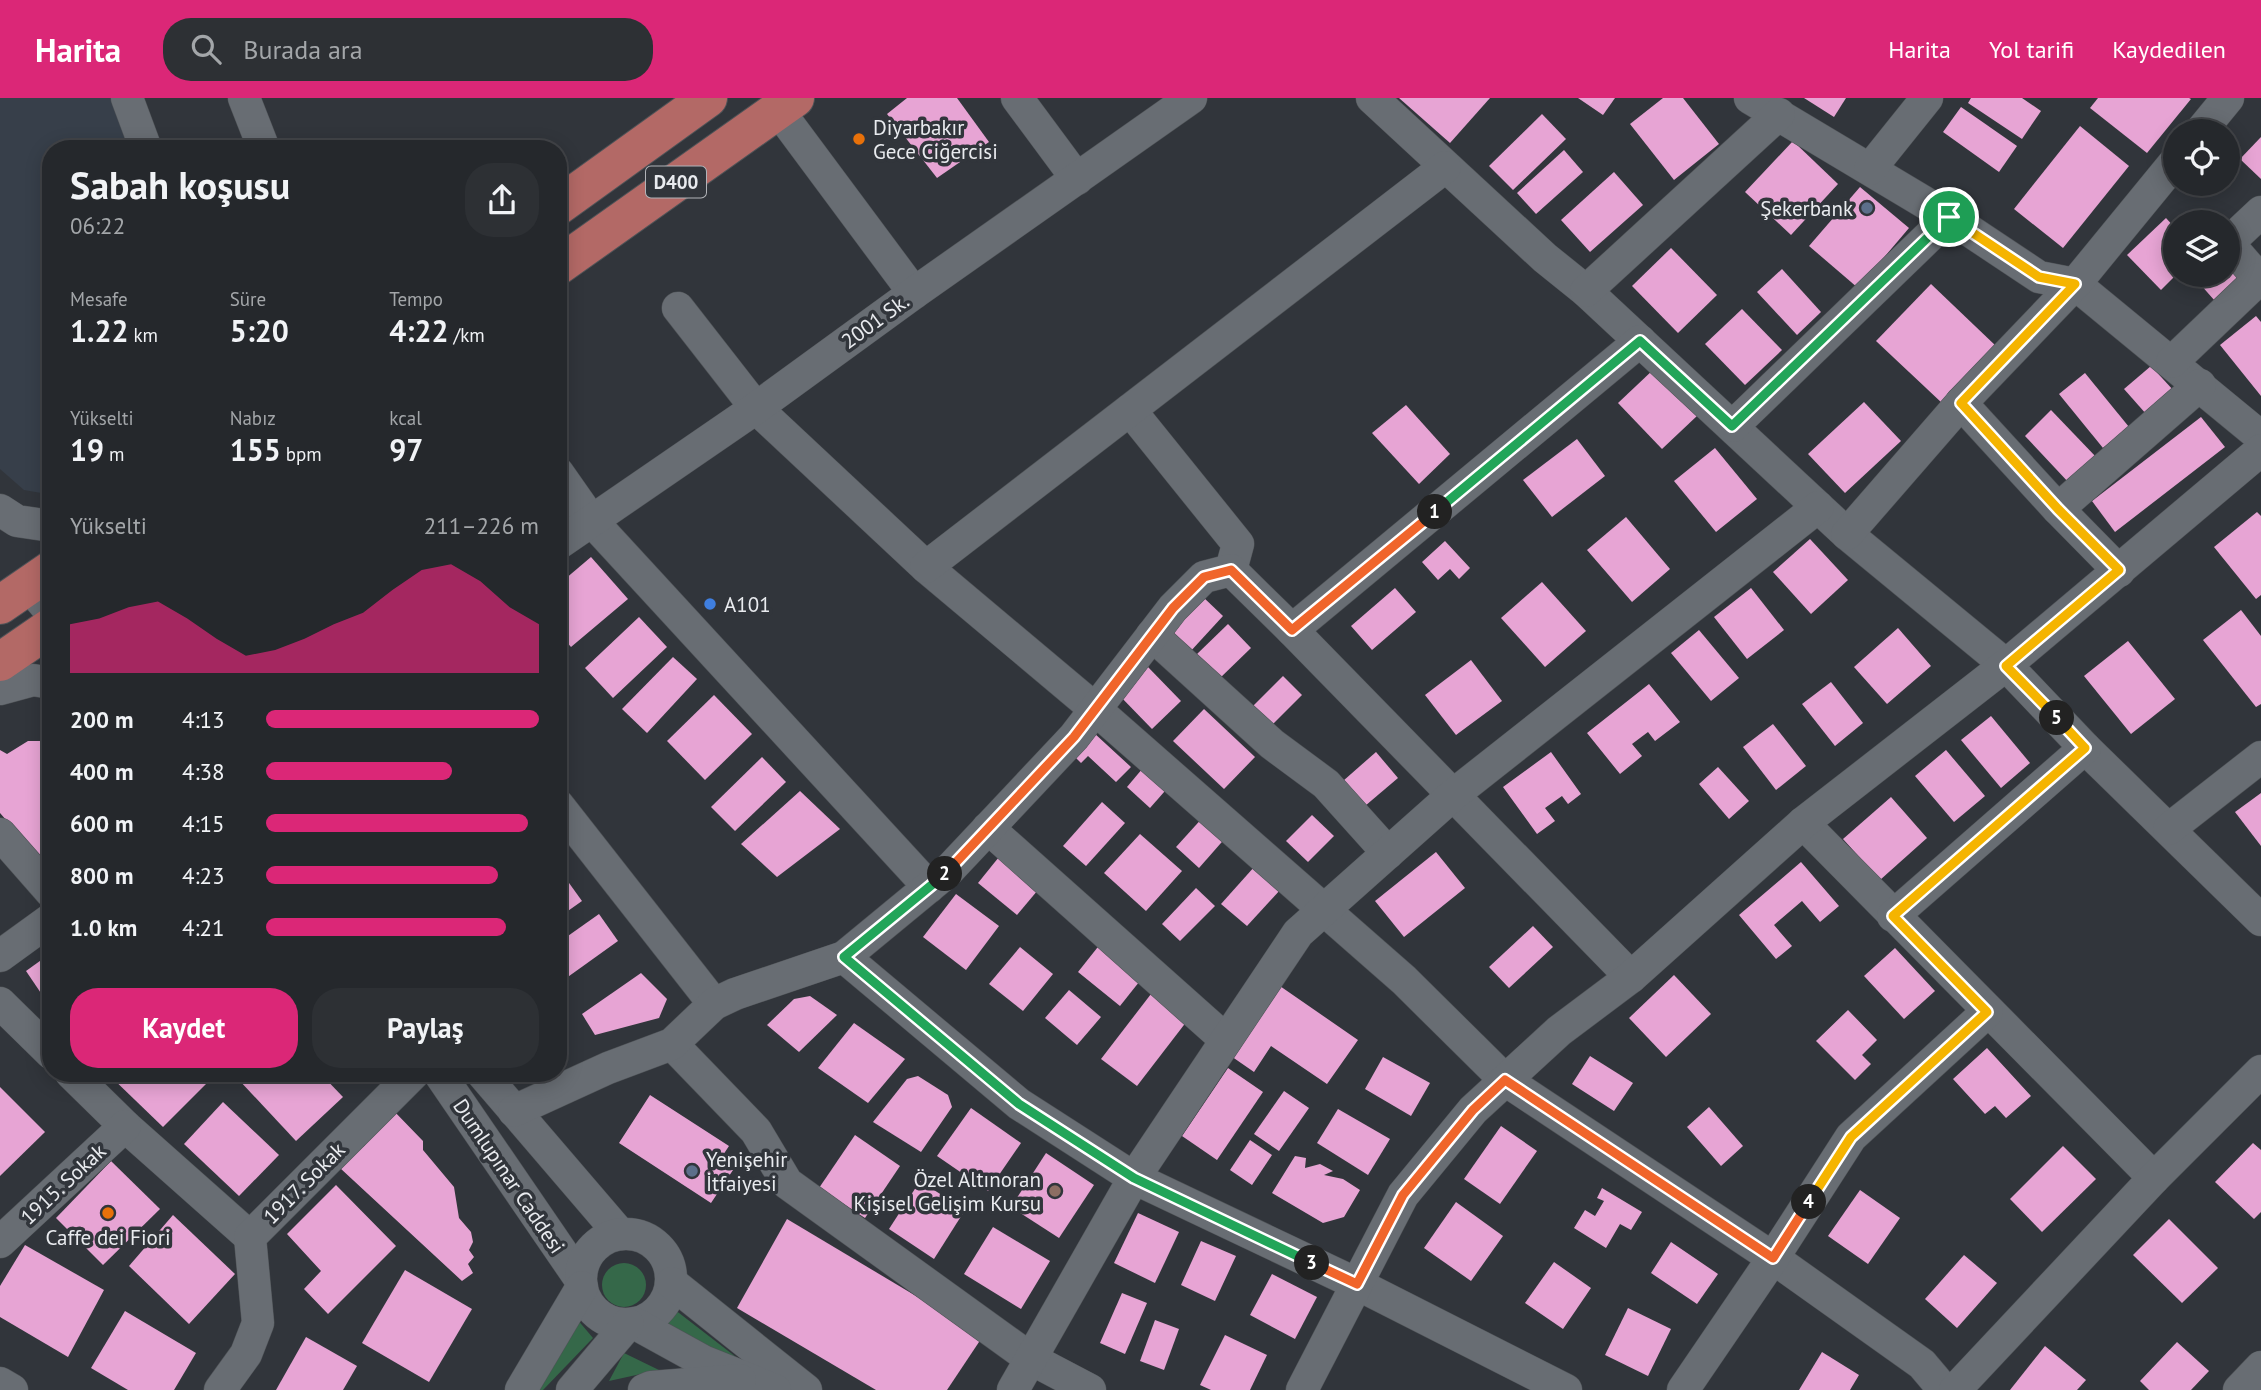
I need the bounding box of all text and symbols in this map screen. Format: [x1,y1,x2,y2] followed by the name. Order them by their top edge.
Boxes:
[163,18,653,81] search box
[35,28,121,71] text: Harita
[187,30,225,68] icon: search
[243,33,363,66] text: Burada ara
[1888,34,1951,65] text: Harita
[1989,34,2074,65] text: Yol tarifi
[2112,34,2226,65] text: Kaydedilen
[873,114,998,165] place label: Diyarbakır Gece Ciğercisi
[2163,119,2240,287] map controls
[2163,119,2240,196] button: locate
[851,131,867,147] marker: Diyarbakır Gece Ciğercisi
[70,160,290,209] text: Sabah koşusu
[465,163,539,237] button: share
[646,166,706,198] road number: D400
[1919,187,1979,247] pin
[1760,195,1853,222] place label: Şekerbank
[1930,198,1968,236] icon: arrive
[1859,200,1875,216] marker: Şekerbank
[2163,210,2240,287] button: layers
[70,211,125,240] text: 06:22
[70,287,128,311] text: Mesafe
[230,287,266,311] text: Süre
[389,287,443,311] text: Tempo
[836,287,914,355] street label: 2001 Sk.
[70,311,128,350] text: 1.22
[230,311,289,350] text: 5:20
[389,311,448,350] text: 4:22
[128,323,158,347] text: km
[448,323,485,347] text: /km
[70,406,134,430] text: Yükselti
[230,406,276,430] text: Nabız
[389,406,422,430] text: kcal
[70,430,104,469] text: 19
[230,430,281,469] text: 155
[389,430,423,469] text: 97
[104,442,125,466] text: m
[281,442,322,466] text: bpm
[1418,494,1452,530] pin: 1
[1429,499,1440,523] text: 1
[70,511,147,540] text: Yükselti
[424,511,539,540] text: 211–226 m
[724,591,771,618] place label: A101
[702,596,718,612] marker: A101
[2039,700,2074,736] pin: 5
[70,705,133,734] text: 200 m
[182,705,225,734] text: 4:13
[2051,705,2062,729] text: 5
[70,757,133,786] text: 400 m
[182,757,225,786] text: 4:38
[70,809,133,838] text: 600 m
[182,809,225,838] text: 4:15
[928,856,962,892] pin: 2
[70,861,133,890] text: 800 m
[182,861,225,890] text: 4:23
[939,861,950,885] text: 2
[70,913,137,942] text: 1.0 km
[182,913,225,942] text: 4:21
[70,988,298,1068] button: Kaydet
[312,988,539,1068] button: Paylaş
[447,1093,571,1259] street label: Dumlupınar Caddesi
[257,1136,351,1230] street label: 1917. Sokak
[15,1138,111,1230] street label: 1915. Sokak
[706,1146,787,1197] place label: Yenişehir İtfaiyesi
[684,1163,700,1179] marker: Yenişehir İtfaiyesi
[854,1166,1041,1217] place label: Özel Altınoran Kişisel Gelişim Kursu
[1047,1183,1063,1199] marker: Özel Altınoran Kişisel Gelişim Kursu
[1792,1184,1826,1220] pin: 4
[1803,1189,1814,1213] text: 4
[100,1205,116,1221] marker: Caffe dei Fiori
[45,1224,171,1251] place label: Caffe dei Fiori
[1294,1246,1330,1280] pin: 3
[1306,1250,1317,1274] text: 3

